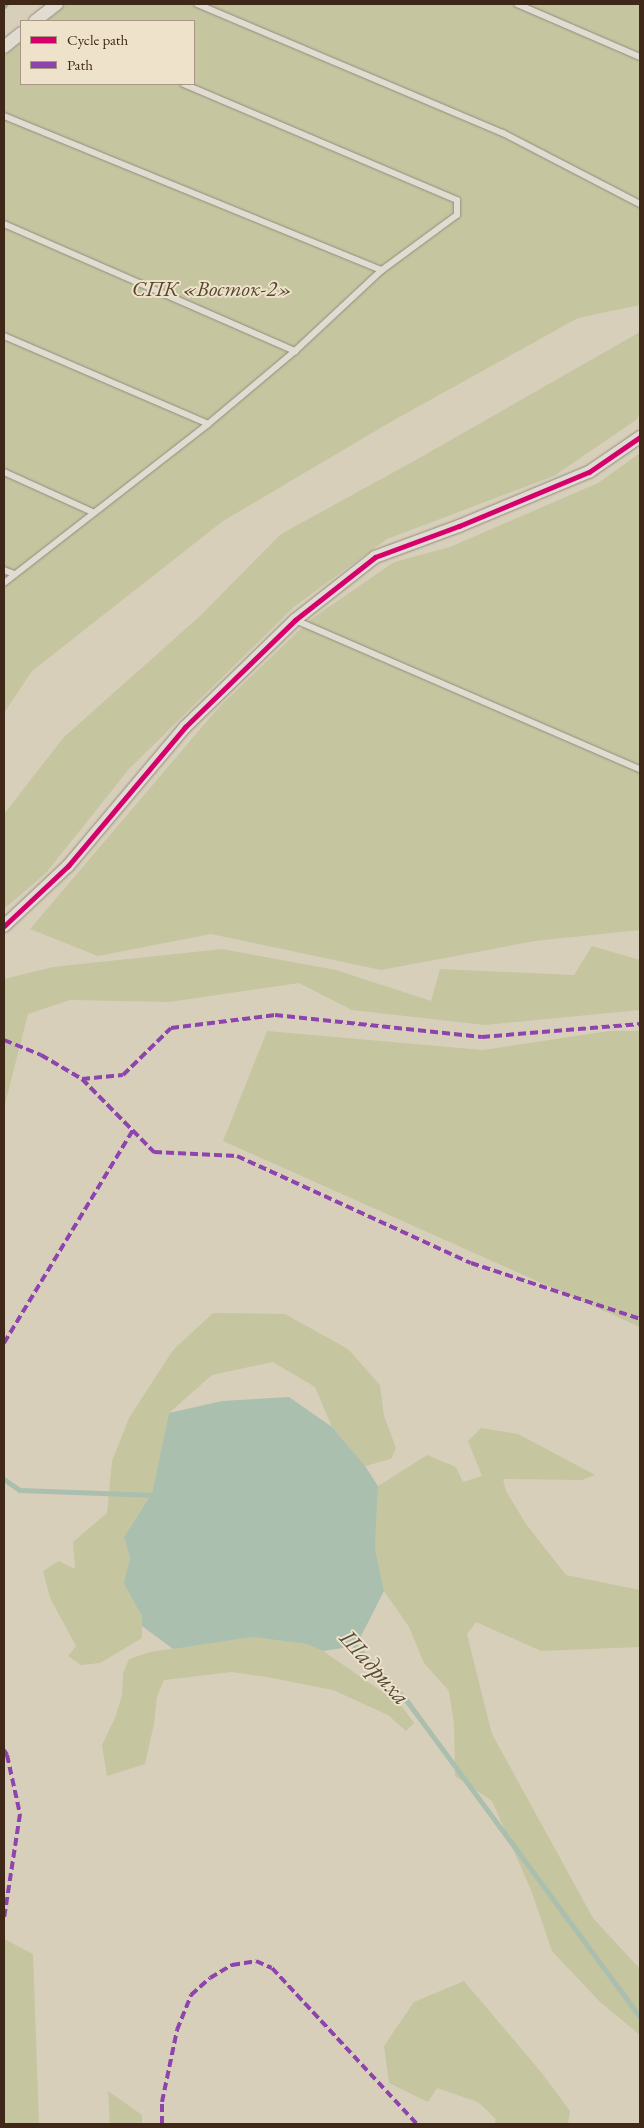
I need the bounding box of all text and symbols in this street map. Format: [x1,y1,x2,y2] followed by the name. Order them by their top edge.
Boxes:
[20,20,195,85] legend
[67,30,128,49] text: Cycle path
[67,55,93,74] text: Path
[132,276,292,302] park label: СПК «Восток-2»
[334,1623,416,1711] water label: Шадриха

